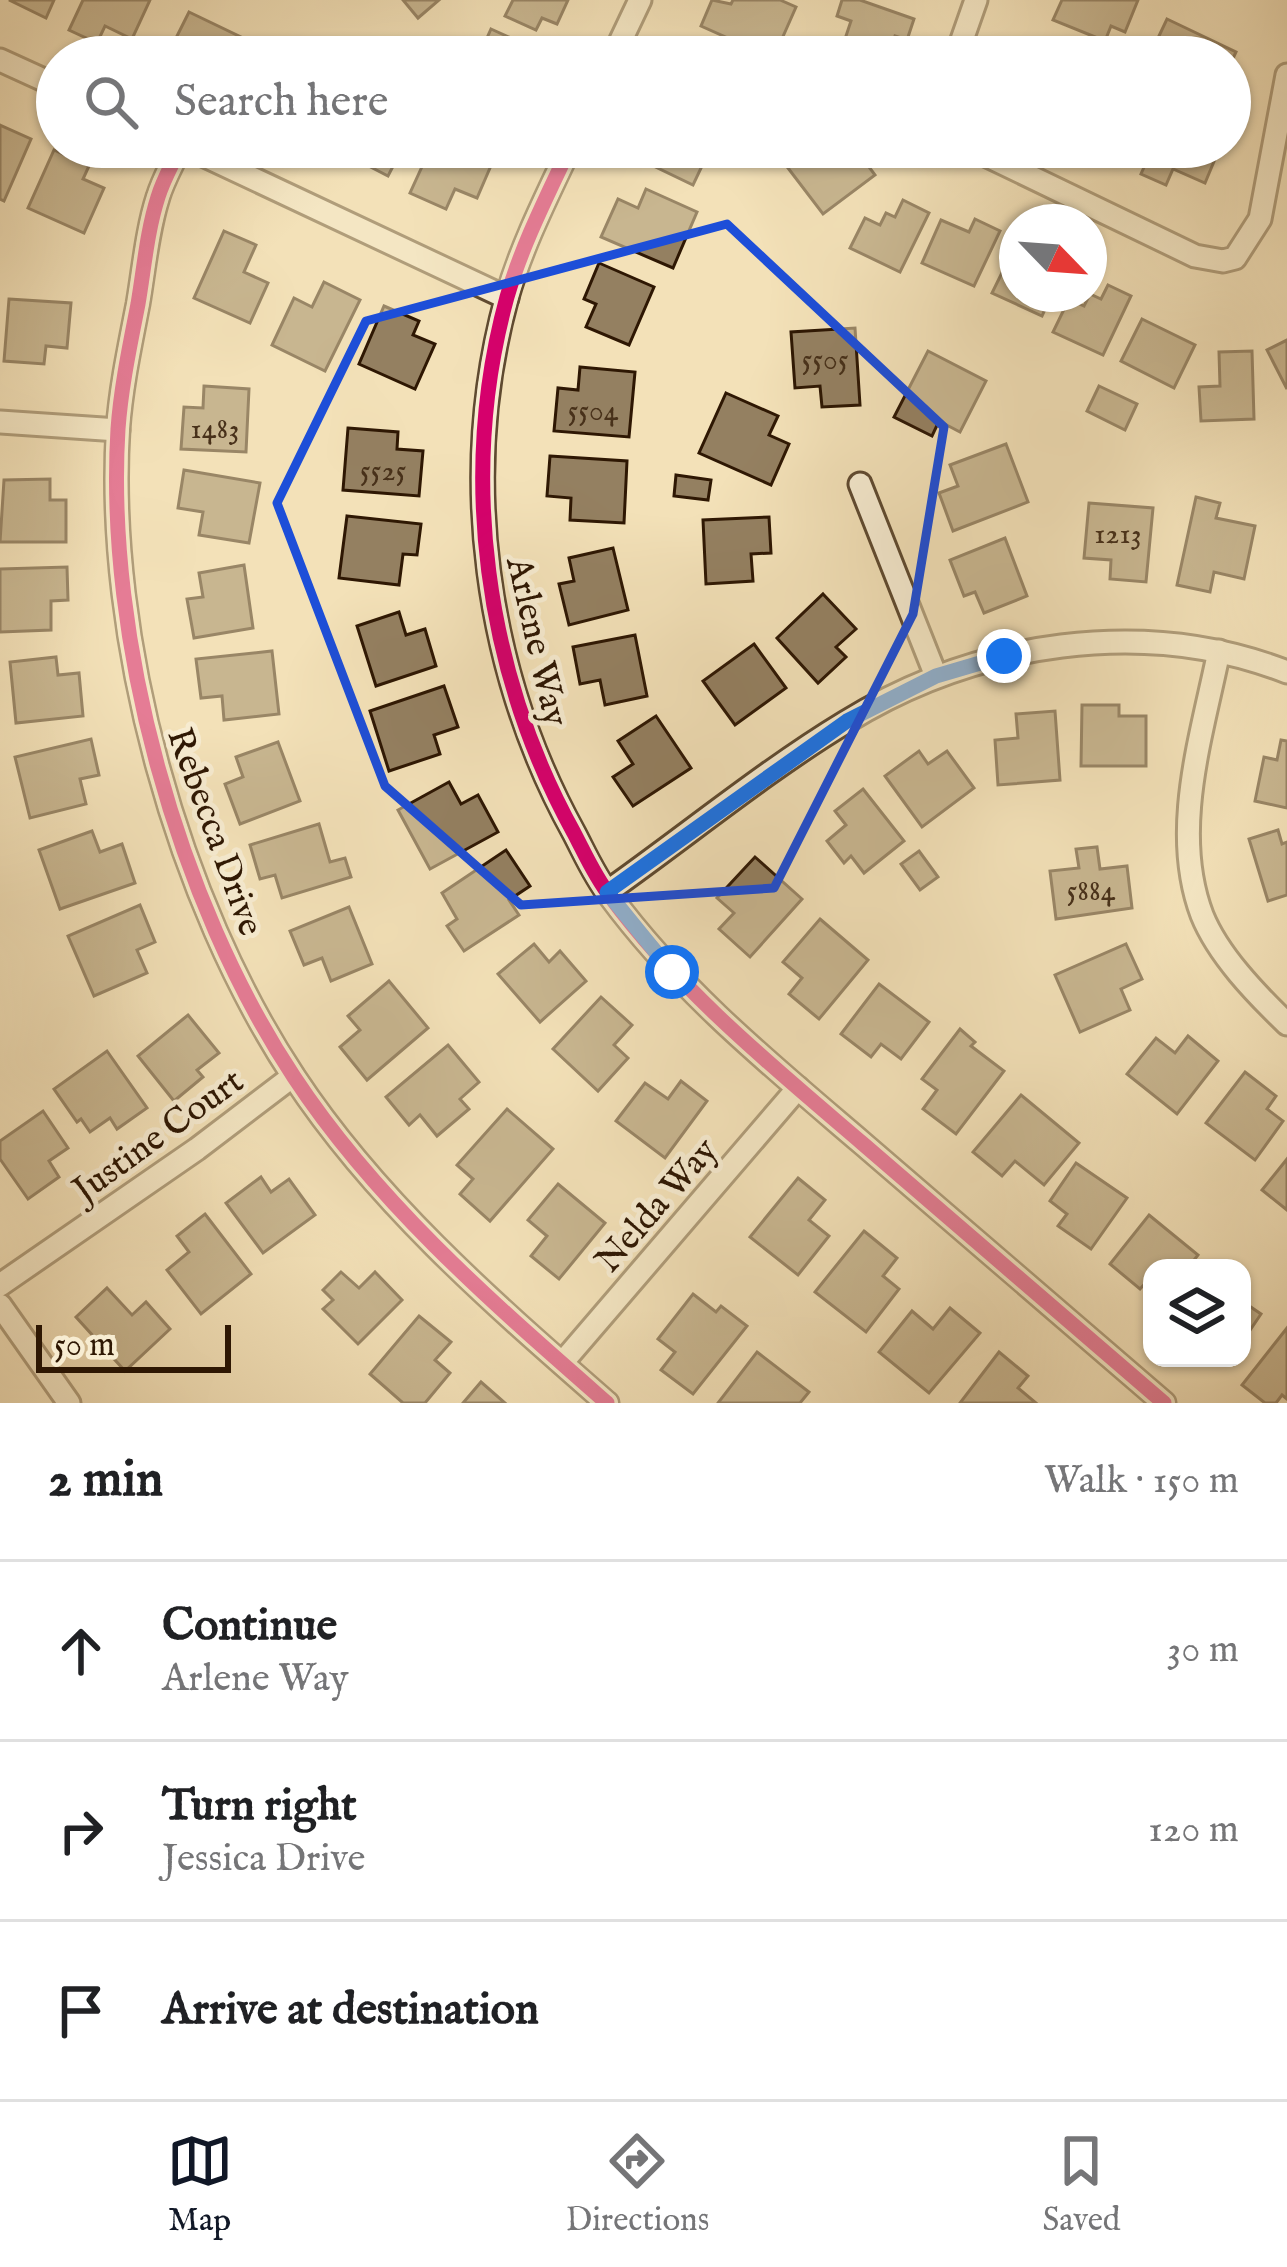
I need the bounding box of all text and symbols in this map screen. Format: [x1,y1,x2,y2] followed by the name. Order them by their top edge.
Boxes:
[36,36,1251,168] search box
[78,69,144,135] icon: search
[174,74,388,131] text: Search here
[999,204,1107,312] north arrow
[801,342,849,380] house number: 5505
[567,393,619,431] house number: 5504
[191,411,239,449] house number: 1483
[360,453,406,491] house number: 5525
[1094,516,1142,554] house number: 1213
[494,552,578,731] street label: Arlene Way
[977,629,1031,683] route end
[155,722,273,942] street label: Rebecca Drive
[1066,873,1116,911] house number: 5884
[645,945,699,999] route start
[61,1059,253,1216] street label: Justine Court
[586,1129,729,1283] street label: Nelda Way
[1143,1259,1251,1367] map controls
[1143,1259,1251,1367] button: layers
[36,1319,231,1372] scale bar
[54,1325,115,1367] text: 50 m
[48,1449,163,1514] text: 2 min
[1044,1457,1239,1506] text: Walk · 150 m
[162,1598,337,1655] text: Continue
[48,1618,114,1684] icon: ahead
[1167,1626,1239,1675] text: 30 m
[162,1655,349,1704] text: Arlene Way
[162,1778,357,1835] text: Turn right
[48,1798,114,1864] icon: right
[1148,1806,1239,1855] text: 120 m
[162,1835,366,1884] text: Jessica Drive
[48,1978,114,2044] icon: arrive
[162,1982,539,2039] text: Arrive at destination
[167,2128,233,2242] tab: Map
[566,2128,709,2242] tab: Directions
[1042,2128,1120,2242] tab: Saved

